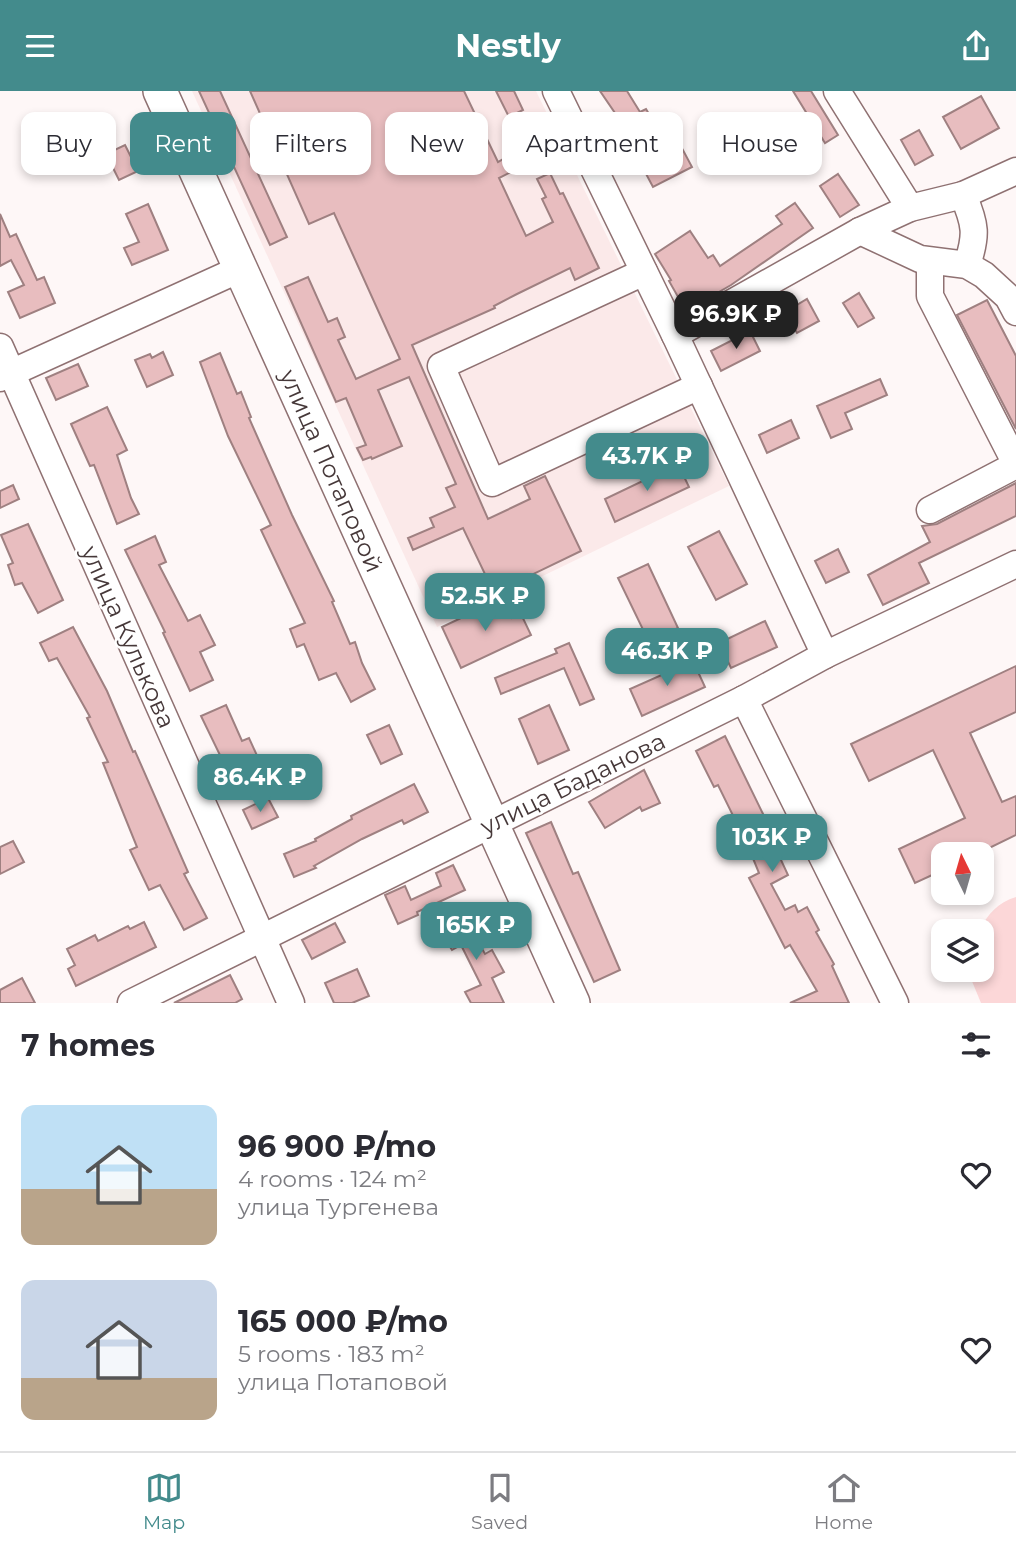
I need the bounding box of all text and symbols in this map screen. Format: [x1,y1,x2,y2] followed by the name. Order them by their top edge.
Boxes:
[455,26,561,65] text: Nestly
[21,27,59,65] icon: menu
[957,27,995,65] icon: share
[21,112,116,175] chip: Buy
[130,112,236,175] chip: Rent
[250,112,371,175] chip: Filters
[385,112,488,175] chip: New
[502,112,683,175] chip: Apartment
[697,112,822,175] chip: House
[671,292,801,351] pin: 96.9K ₽
[690,300,782,328] text: 96.9K ₽
[273,364,389,577] street label: улица Потаповой
[582,433,712,493] pin: 43.7K ₽
[602,442,692,470] text: 43.7K ₽
[75,540,182,732] street label: улица Кулькова
[420,573,550,633] pin: 52.5K ₽
[441,582,529,610] text: 52.5K ₽
[602,629,732,688] pin: 46.3K ₽
[621,637,713,665] text: 46.3K ₽
[475,726,670,841] street label: улица Баданова
[195,755,325,814] pin: 86.4K ₽
[213,763,307,791] text: 86.4K ₽
[715,815,829,874] pin: 103K ₽
[732,823,812,851] text: 103K ₽
[931,842,994,905] north arrow
[931,842,994,982] map controls
[419,903,533,962] pin: 165K ₽
[437,911,515,939] text: 165K ₽
[931,919,994,982] button: layers
[957,1026,995,1064] icon: filters
[21,1027,155,1064] text: 7 homes
[238,1128,436,1165] text: 96 900 ₽/mo
[77,1133,161,1217] icon: home
[957,1156,995,1194] icon: heart
[238,1165,427,1193] text: 4 rooms · 124 m²
[238,1193,439,1221] text: улица Тургенева
[238,1303,448,1340] text: 165 000 ₽/mo
[77,1308,161,1392] icon: home
[957,1331,995,1369] icon: heart
[238,1340,425,1368] text: 5 rooms · 183 m²
[238,1368,448,1396] text: улица Потаповой
[143,1469,185,1534] tab: Map
[471,1469,528,1534] tab: Saved
[814,1469,873,1534] tab: Home

